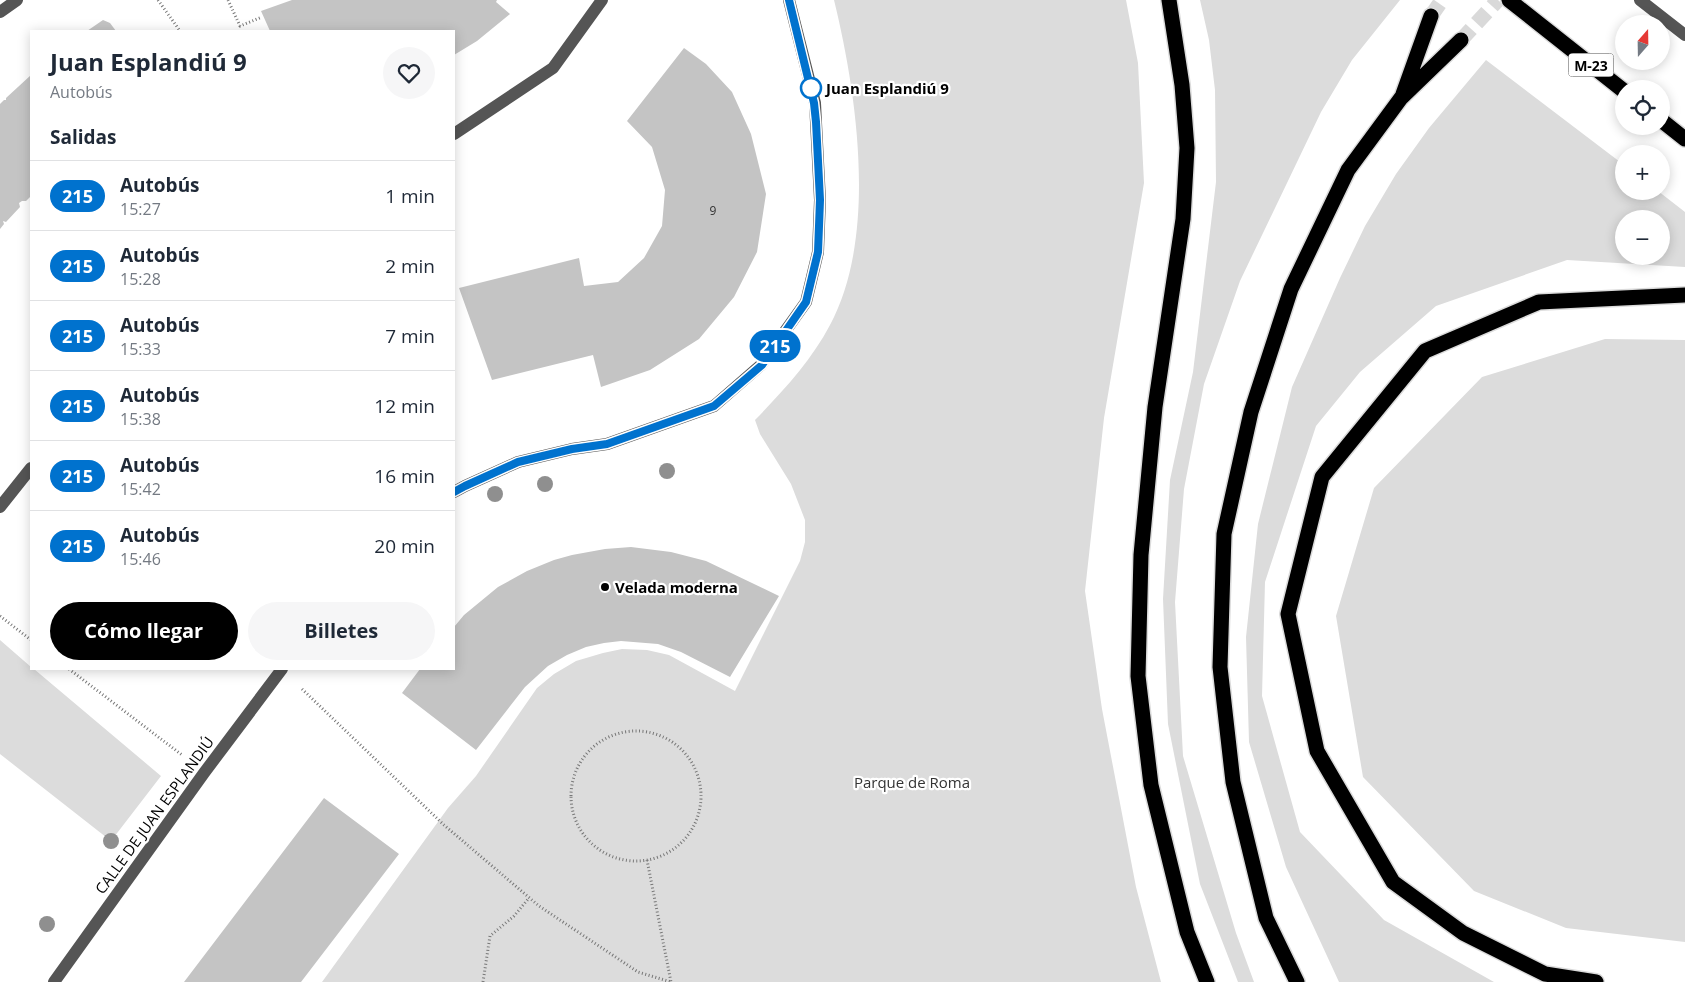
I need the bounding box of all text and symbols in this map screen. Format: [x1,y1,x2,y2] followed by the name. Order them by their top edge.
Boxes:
[1615,15,1670,70] north arrow
[1615,15,1670,265] map controls
[50,45,247,78] text: Juan Esplandiú 9
[383,47,435,99] button: heart
[1568,54,1614,76] road number: M-23
[800,77,822,99] marker: Juan Esplandiú 9
[824,78,949,98] place label: Juan Esplandiú 9
[1615,80,1670,135] button: locate
[50,81,112,103] text: Autobús
[50,124,116,150] text: Salidas
[1615,145,1670,200] button: +
[120,172,200,198] text: Autobús
[385,183,435,209] text: 1 min
[62,184,93,208] text: 215
[120,198,161,220] text: 15:27
[710,202,717,219] house number: 9
[1615,210,1670,265] button: −
[120,242,200,268] text: Autobús
[385,253,435,279] text: 2 min
[62,254,93,278] text: 215
[120,268,161,290] text: 15:28
[120,312,200,338] text: Autobús
[385,323,435,349] text: 7 min
[62,324,93,348] text: 215
[746,330,804,362] line badge: 215
[760,334,790,358] text: 215
[120,338,161,360] text: 15:33
[120,382,200,408] text: Autobús
[374,393,435,419] text: 12 min
[62,394,93,418] text: 215
[120,408,161,430] text: 15:38
[120,452,200,478] text: Autobús
[374,463,435,489] text: 16 min
[62,464,93,488] text: 215
[120,478,161,500] text: 15:42
[120,522,200,548] text: Autobús
[374,533,435,559] text: 20 min
[62,534,93,558] text: 215
[120,548,161,570] text: 15:46
[615,577,738,597] place label: Velada moderna
[599,581,611,593] marker: Velada moderna
[50,602,238,660] button: Cómo llegar
[248,602,435,660] button: Billetes
[90,732,218,898] street label: CALLE DE JUAN ESPLANDIÚ
[854,772,970,792] park label: Parque de Roma

